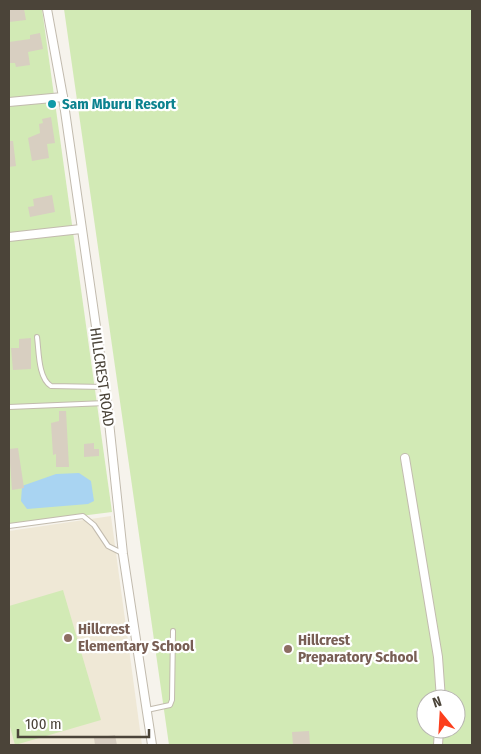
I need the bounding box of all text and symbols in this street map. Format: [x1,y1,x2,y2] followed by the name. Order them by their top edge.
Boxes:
[62,95,177,113] place label: Sam Mburu Resort
[46,98,58,110] marker: Sam Mburu Resort
[86,326,118,428] street label: HILLCREST ROAD
[78,620,195,655] place label: Hillcrest Elementary School
[298,631,419,666] place label: Hillcrest Preparatory School
[62,632,74,644] marker: Hillcrest Elementary School
[282,643,294,655] marker: Hillcrest Preparatory School
[416,689,466,739] north arrow
[431,693,444,711] text: N
[18,706,149,738] scale bar
[25,715,62,733] text: 100 m

